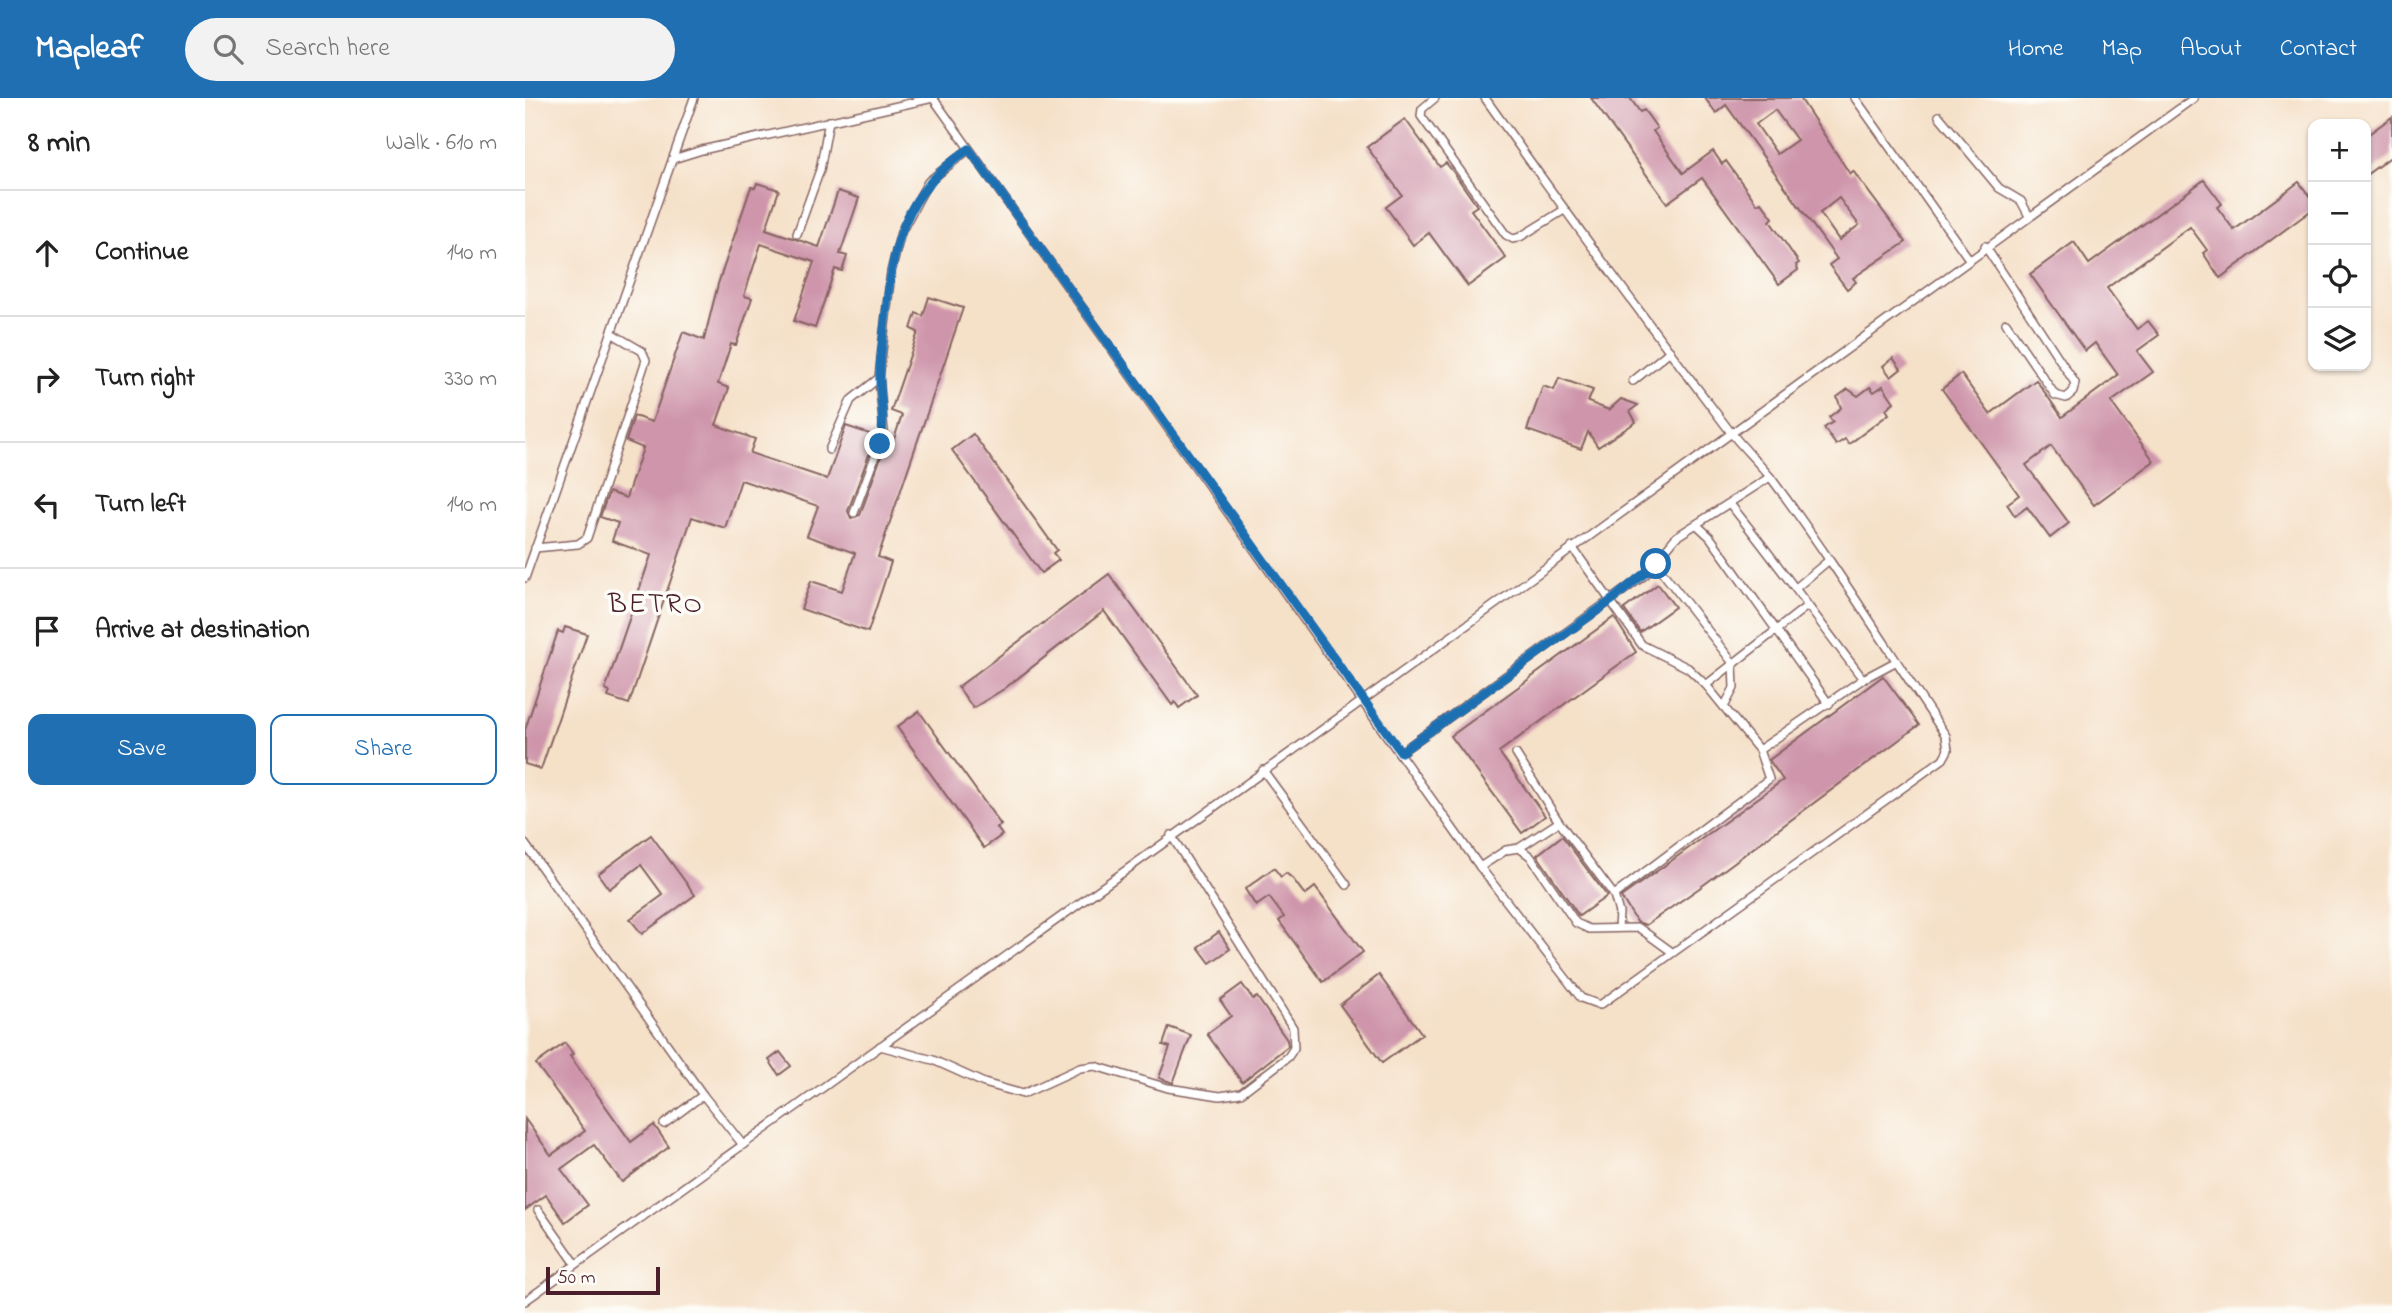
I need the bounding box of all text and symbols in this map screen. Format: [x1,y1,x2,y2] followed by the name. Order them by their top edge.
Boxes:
[185,18,675,81] search box
[35,25,143,73] text: Mapleaf
[209,30,247,68] icon: search
[265,30,390,68] text: Search here
[2008,32,2064,67] text: Home
[2102,32,2142,67] text: Map
[2180,32,2242,67] text: About
[2280,32,2357,67] text: Contact
[2308,119,2371,371] map controls
[2308,119,2371,182] button: +
[28,122,90,166] text: 8 min
[385,127,497,160] text: Walk · 610 m
[2308,182,2371,245] button: −
[28,234,66,272] icon: ahead
[95,234,188,272] text: Continue
[447,237,497,270] text: 140 m
[2308,245,2371,308] button: locate
[2308,308,2371,371] button: layers
[28,360,66,398] icon: right
[95,360,195,398] text: Turn right
[444,363,497,396] text: 330 m
[864,428,895,459] route end
[28,486,66,524] icon: left
[95,486,186,524] text: Turn left
[447,489,497,522] text: 140 m
[1640,548,1671,579] route start
[607,585,704,626] district label: BETRO
[28,612,66,650] icon: arrive
[95,612,310,650] text: Arrive at destination
[28,714,256,785] button: Save
[270,714,497,785] button: Share
[546,1264,660,1296] scale bar
[557,1265,596,1292] text: 50 m

